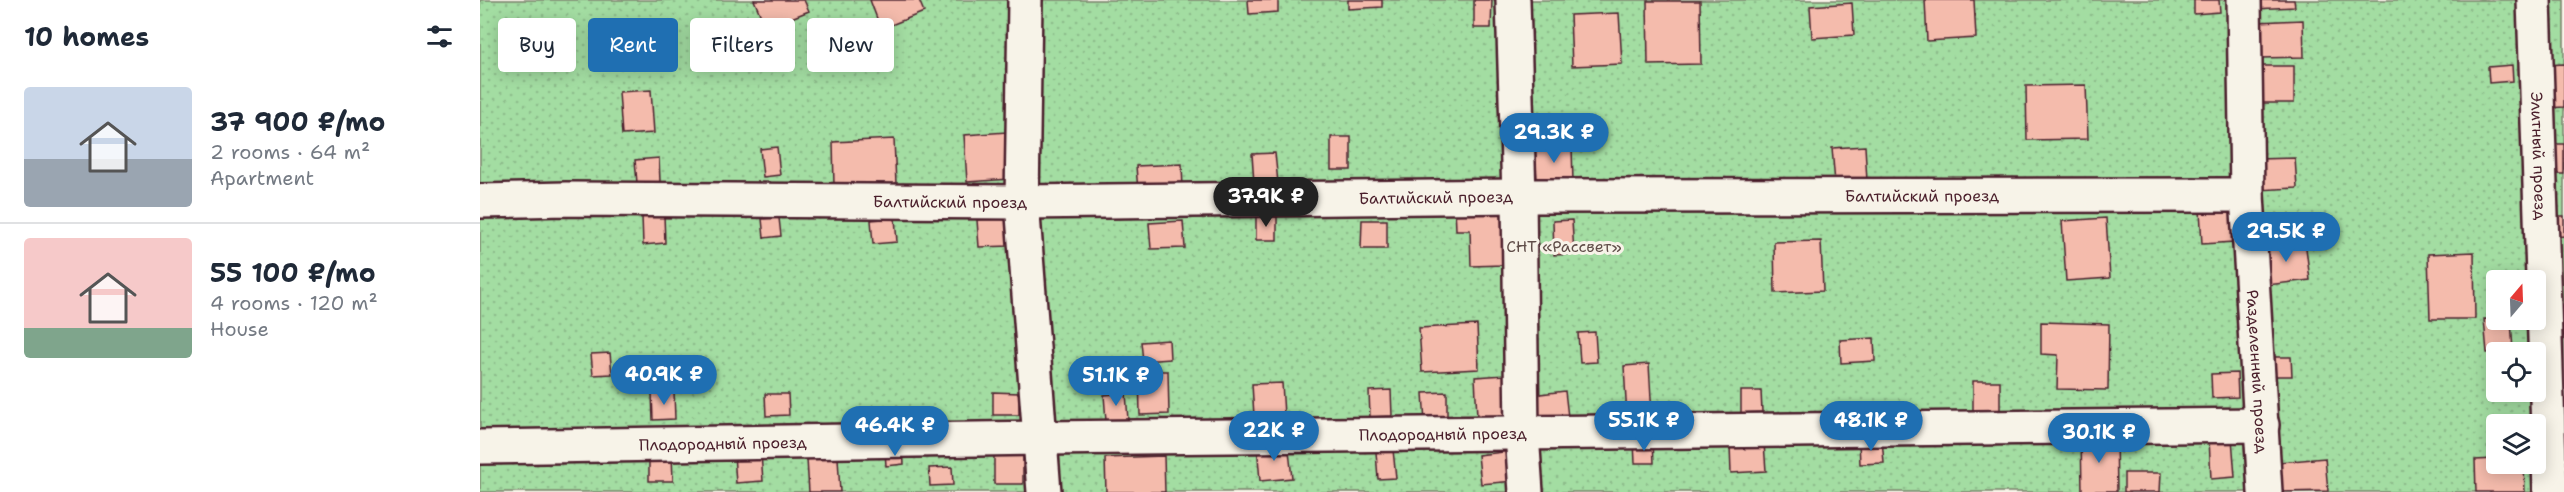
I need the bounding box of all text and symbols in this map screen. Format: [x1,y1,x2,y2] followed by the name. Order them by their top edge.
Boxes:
[498,18,576,72] chip: Buy
[588,18,678,72] chip: Rent
[690,18,795,72] chip: Filters
[807,18,894,72] chip: New
[24,19,149,54] text: 10 homes
[423,20,456,53] icon: filters
[2526,91,2552,220] street label: Элитный проезд
[210,104,386,139] text: 37 900 ₽/mo
[72,111,144,183] icon: home
[1499,113,1609,164] pin: 29.3K ₽
[1514,119,1594,145] text: 29.3K ₽
[210,139,370,165] text: 2 rooms · 64 m²
[210,165,314,191] text: Apartment
[1211,177,1321,228] pin: 37.9K ₽
[1227,183,1305,209] text: 37.9K ₽
[1845,185,1999,206] street label: Балтийский проезд
[1359,186,1513,208] street label: Балтийский проезд
[873,191,1027,213] street label: Балтийский проезд
[2231,212,2341,263] pin: 29.5K ₽
[2246,218,2326,244] text: 29.5K ₽
[1506,236,1622,257] park label: СНТ «Рассвет»
[210,255,376,290] text: 55 100 ₽/mo
[72,262,144,334] icon: home
[2486,270,2546,330] north arrow
[2486,270,2546,474] map controls
[2242,289,2273,454] street label: Разделенный проезд
[210,290,378,316] text: 4 rooms · 120 m²
[210,316,269,342] text: House
[2486,342,2546,402] button: locate
[609,355,719,406] pin: 40.9K ₽
[1061,356,1171,407] pin: 51.1K ₽
[625,361,703,387] text: 40.9K ₽
[1082,362,1150,388] text: 51.1K ₽
[1589,401,1699,452] pin: 55.1K ₽
[1816,401,1926,452] pin: 48.1K ₽
[840,406,950,457] pin: 46.4K ₽
[1608,407,1680,433] text: 55.1K ₽
[1834,407,1908,433] text: 48.1K ₽
[1232,411,1316,462] pin: 22K ₽
[855,412,935,438] text: 46.4K ₽
[2044,413,2154,464] pin: 30.1K ₽
[2486,414,2546,474] button: layers
[1243,417,1305,443] text: 22K ₽
[2062,419,2136,445] text: 30.1K ₽
[1359,422,1527,445] street label: Плодородный проезд
[639,431,807,455] street label: Плодородный проезд

